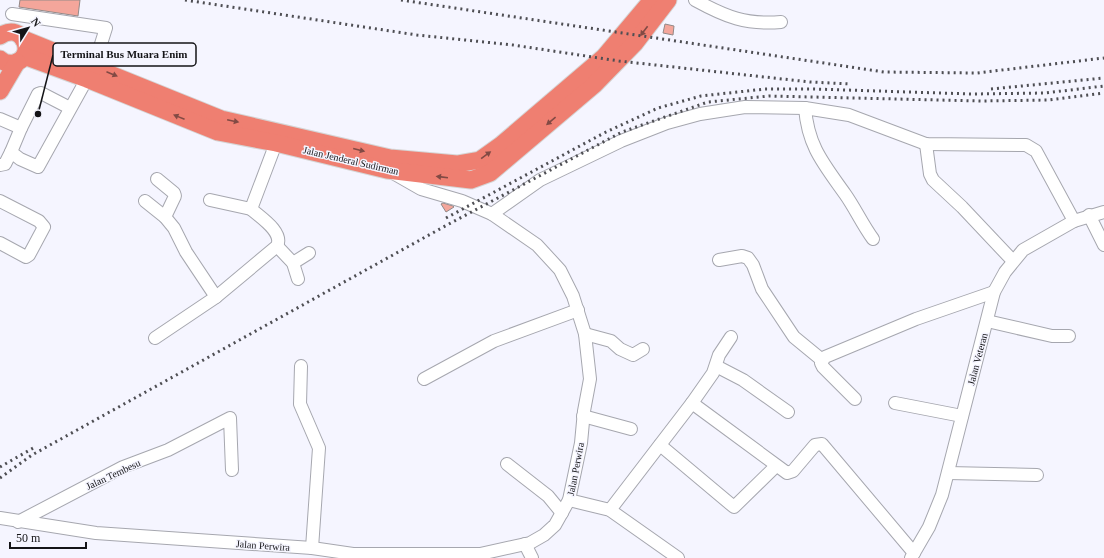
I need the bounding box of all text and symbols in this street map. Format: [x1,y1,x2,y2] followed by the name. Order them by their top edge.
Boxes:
[8,8,48,48] north arrow
[29,15,43,29] text: N
[640,26,648,36] one-way arrow
[53,43,196,66] callout: Terminal Bus Muara Enim
[60,48,188,60] text: Terminal Bus Muara Enim
[106,71,118,77] one-way arrow
[173,113,185,119] one-way arrow
[546,117,557,126] one-way arrow
[227,119,239,125] one-way arrow
[302,144,400,177] street label: Jalan Jenderal Sudirman
[353,148,366,154] one-way arrow
[481,151,492,159] one-way arrow
[436,174,448,180] one-way arrow
[965,332,990,386] street label: Jalan Veteran
[565,441,586,497] street label: Jalan Perwira
[84,457,142,492] street label: Jalan Tembesu
[10,524,86,550] scale bar
[16,531,41,545] text: 50 m
[236,538,291,553] street label: Jalan Perwira

